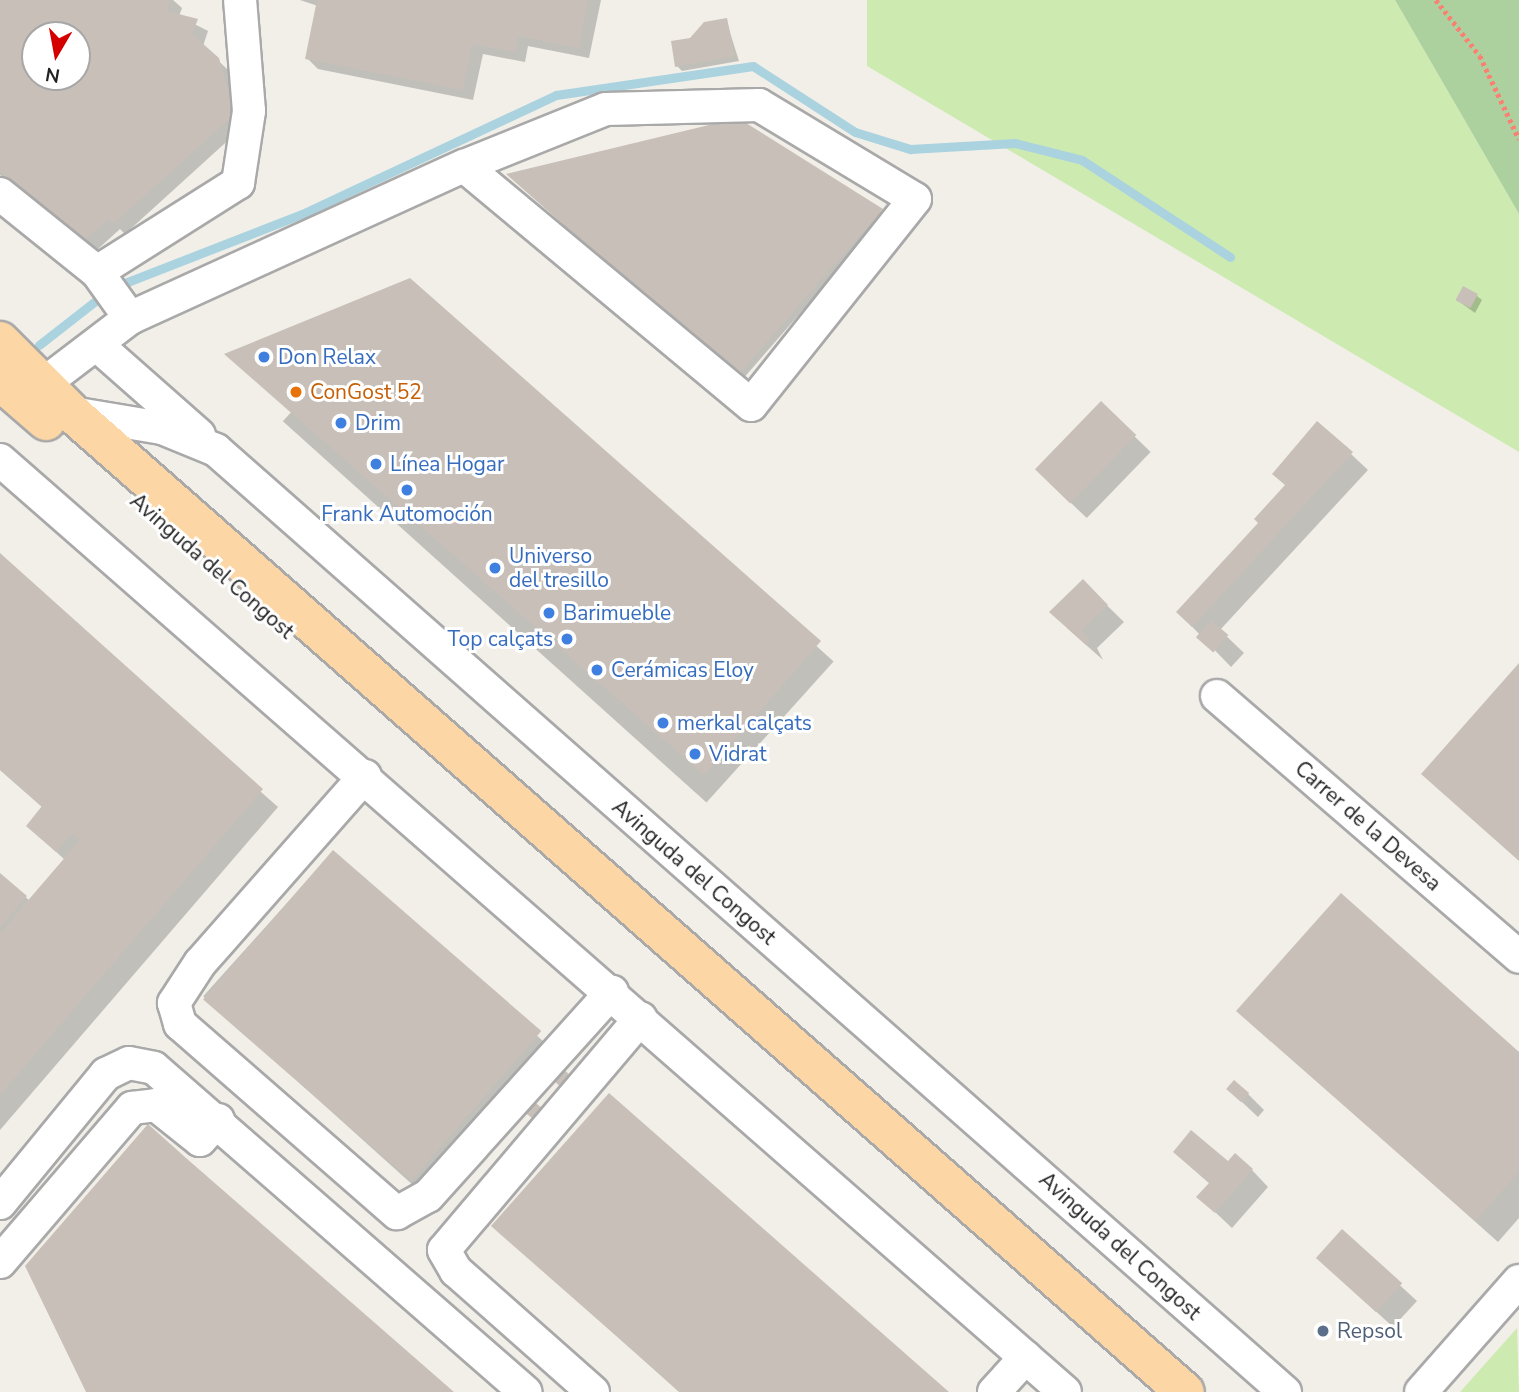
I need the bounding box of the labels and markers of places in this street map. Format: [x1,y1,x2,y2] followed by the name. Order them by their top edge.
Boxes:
[278,344,376,370] place label: Don Relax
[256,349,272,365] marker: Don Relax
[310,379,422,405] place label: ConGost 52
[288,384,304,400] marker: ConGost 52
[355,410,401,436] place label: Drim
[333,415,349,431] marker: Drim
[390,451,505,477] place label: Línea Hogar
[368,456,384,472] marker: Línea Hogar
[399,482,415,498] marker: Frank Automoción
[321,501,493,527] place label: Frank Automoción
[509,543,609,593] place label: Universo del tresillo
[487,560,503,576] marker: Universo del tresillo
[563,600,671,626] place label: Barimueble
[541,605,557,621] marker: Barimueble
[448,626,553,652] place label: Top calçats
[559,631,575,647] marker: Top calçats
[611,657,754,683] place label: Cerámicas Eloy
[589,662,605,678] marker: Cerámicas Eloy
[677,710,812,736] place label: merkal calçats
[655,715,671,731] marker: merkal calçats
[709,741,766,767] place label: Vidrat
[687,746,703,762] marker: Vidrat
[1337,1318,1402,1344] place label: Repsol
[1315,1323,1331,1339] marker: Repsol

